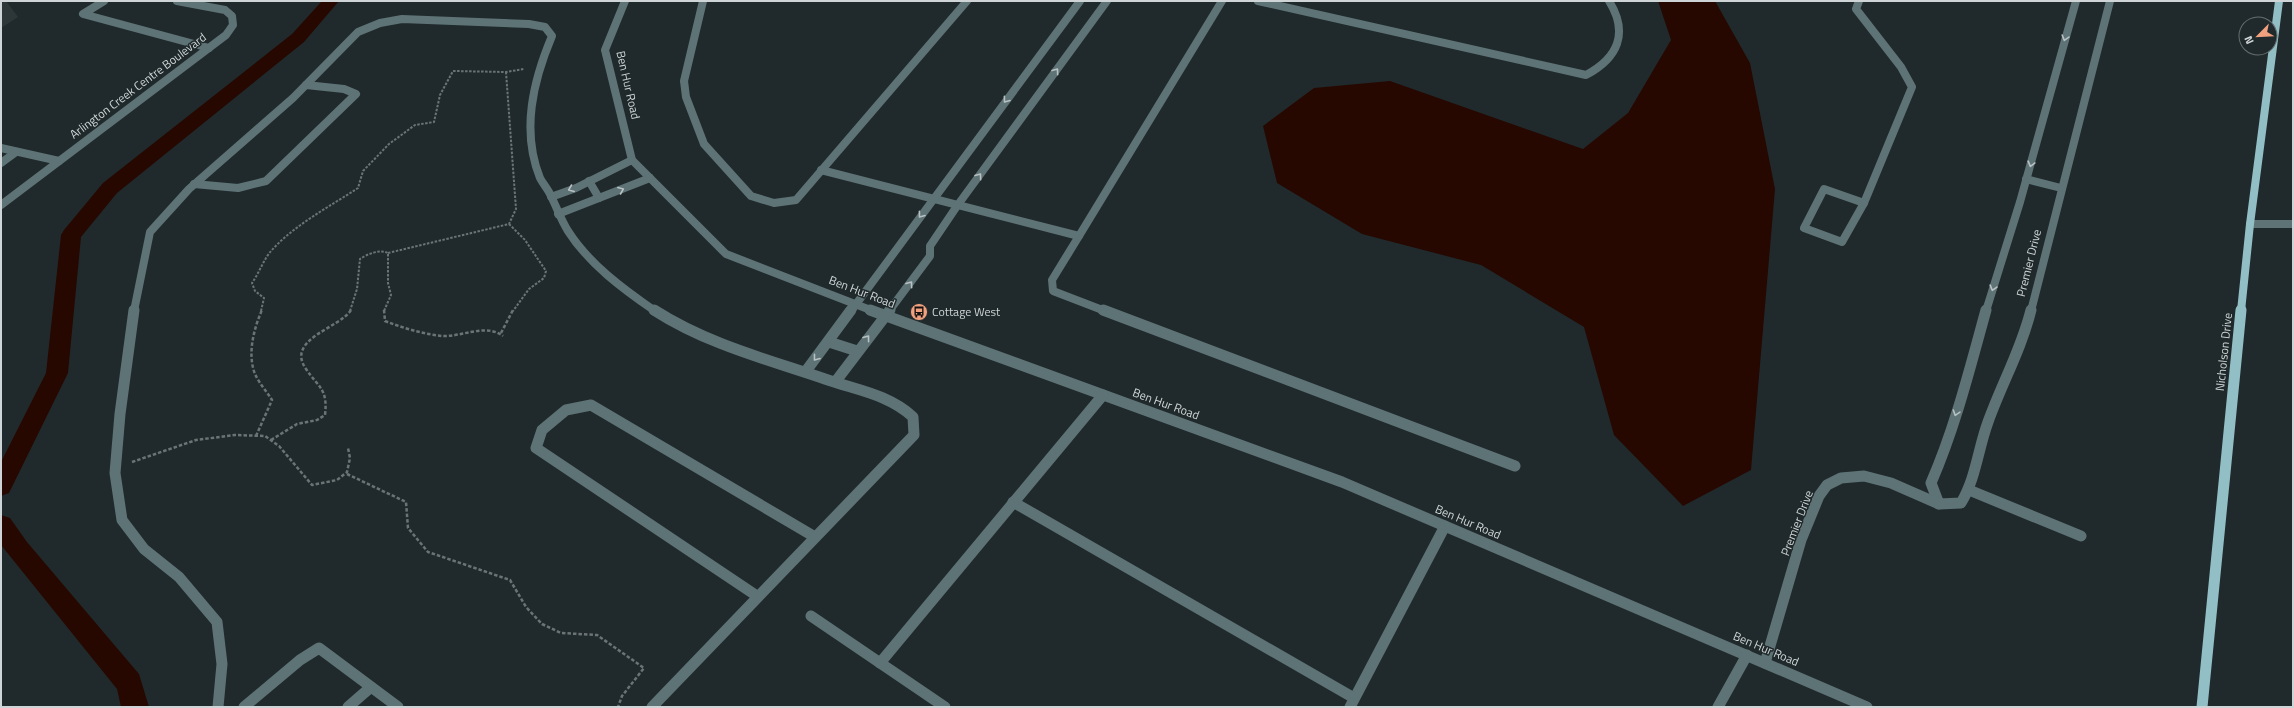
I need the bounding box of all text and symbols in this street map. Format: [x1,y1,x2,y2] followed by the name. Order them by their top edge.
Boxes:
[2238,16,2278,56] north arrow
[65,28,210,143] street label: Arlington Creek Centre Boulevard
[2240,33,2258,47] text: N
[2061,35,2070,42] one-way arrow
[611,49,646,121] street label: Ben Hur Road
[1051,68,1059,75] one-way arrow
[1004,95,1011,102] one-way arrow
[2027,160,2035,167] one-way arrow
[974,173,982,180] one-way arrow
[568,185,575,193] one-way arrow
[617,186,624,194] one-way arrow
[918,211,925,218] one-way arrow
[2011,227,2046,299] street label: Premier Drive
[826,270,898,313] street label: Ben Hur Road
[905,282,912,289] one-way arrow
[1989,284,1998,291] one-way arrow
[909,302,929,322] bus stop icon: Cottage West
[932,302,1001,321] place label: Cottage West
[2210,312,2237,392] street label: Nicholson Drive
[862,335,870,342] one-way arrow
[814,354,821,361] one-way arrow
[1130,383,1202,424] street label: Ben Hur Road
[1952,409,1961,416] one-way arrow
[1775,487,1818,558] street label: Premier Drive
[1432,499,1504,544] street label: Ben Hur Road
[1730,626,1802,671] street label: Ben Hur Road

